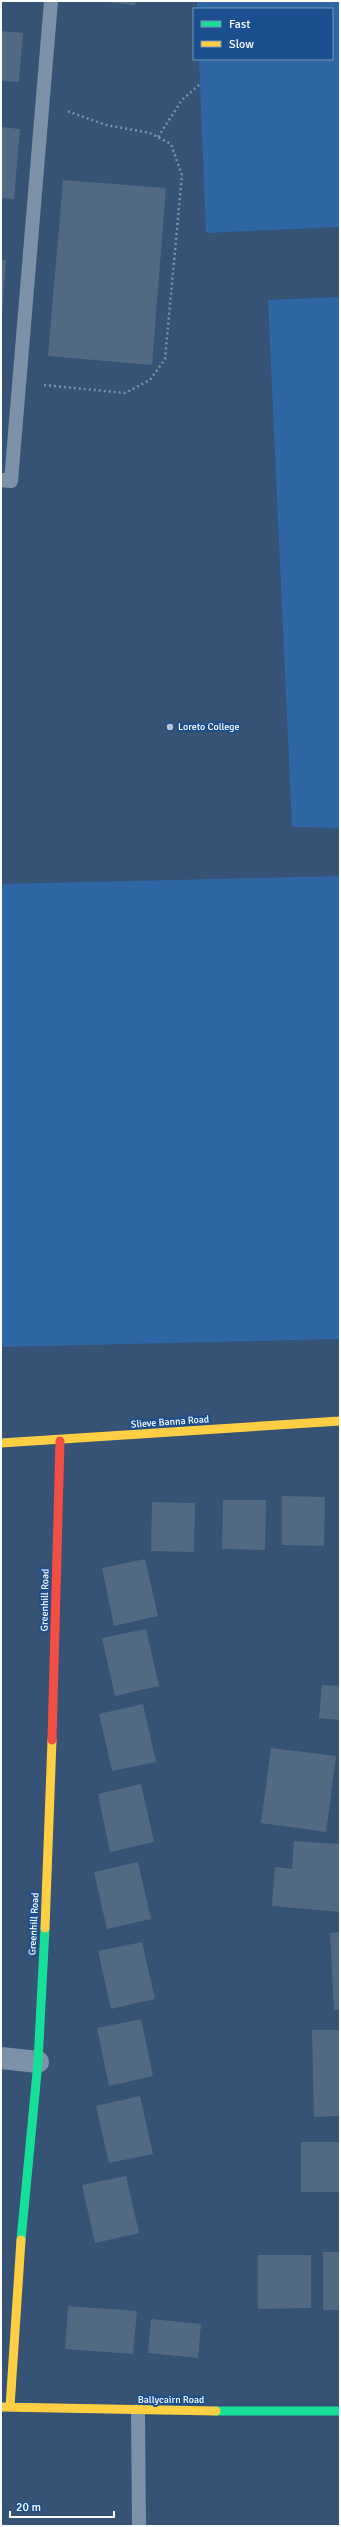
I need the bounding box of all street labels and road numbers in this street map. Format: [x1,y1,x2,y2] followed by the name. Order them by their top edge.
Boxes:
[130,1413,210,1431] street label: Slieve Banna Road
[38,1568,52,1632] street label: Greenhill Road
[26,1892,42,1956] street label: Greenhill Road
[138,2394,204,2406] street label: Ballycairn Road

